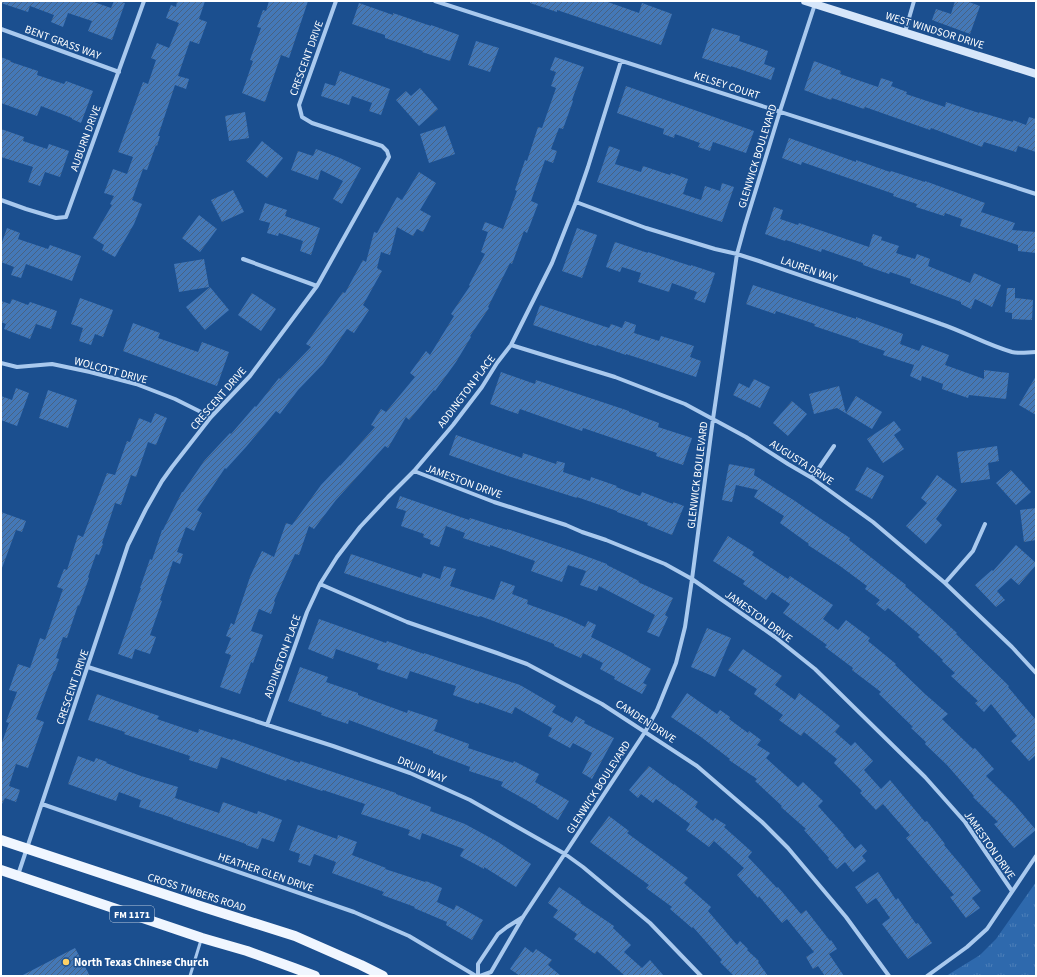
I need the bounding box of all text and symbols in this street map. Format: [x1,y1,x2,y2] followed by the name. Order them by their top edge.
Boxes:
[884,8,986,53] street label: WEST WINDSOR DRIVE
[286,18,327,98] street label: CRESCENT DRIVE
[23,22,104,63] street label: BENT GRASS WAY
[692,68,762,103] street label: KELSEY COURT
[735,102,780,210] street label: GLENWICK BOULEVARD
[67,103,104,173] street label: AUBURN DRIVE
[778,253,840,286] street label: LAUREN WAY
[434,352,499,431] street label: ADDINGTON PLACE
[73,353,149,388] street label: WOLCOTT DRIVE
[187,363,250,433] street label: CRESCENT DRIVE
[683,420,712,530] street label: GLENWICK BOULEVARD
[767,436,837,489] street label: AUGUSTA DRIVE
[424,461,504,502] street label: JAMESTON DRIVE
[722,587,796,646] street label: JAMESTON DRIVE
[260,612,305,700] street label: ADDINGTON PLACE
[53,647,92,727] street label: CRESCENT DRIVE
[612,696,679,747] street label: CAMDEN DRIVE
[563,738,634,837] street label: GLENWICK BOULEVARD
[395,752,449,787] street label: DRUID WAY
[960,808,1019,883] street label: JAMESTON DRIVE
[216,849,316,896] street label: HEATHER GLEN DRIVE
[146,869,248,916] street label: CROSS TIMBERS ROAD
[110,906,154,922] road number: FM 1171
[74,955,209,970] place label: North Texas Chinese Church
[61,957,71,967] marker: North Texas Chinese Church

